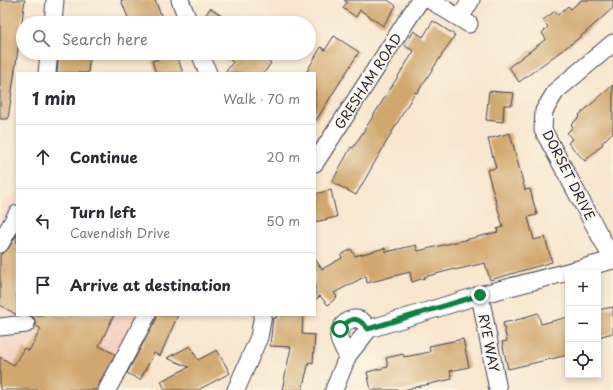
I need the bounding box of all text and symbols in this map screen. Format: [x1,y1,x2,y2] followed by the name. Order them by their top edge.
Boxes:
[16,16,316,60] search box
[30,27,52,49] icon: search
[62,27,148,50] text: Search here
[329,29,406,132] street label: GRESHAM ROAD
[32,85,76,111] text: 1 min
[223,89,300,108] text: Walk · 70 m
[539,127,600,223] street label: DORSET DRIVE
[70,145,138,168] text: Continue
[32,146,54,168] icon: ahead
[266,147,300,166] text: 20 m
[70,200,136,223] text: Turn left
[32,210,54,232] icon: left
[266,211,300,230] text: 50 m
[70,223,170,242] text: Cavendish Drive
[565,270,601,378] map controls
[565,270,601,306] button: +
[70,273,231,296] text: Arrive at destination
[32,274,54,296] icon: arrive
[471,286,489,304] route end
[565,306,601,342] button: −
[475,312,505,374] street label: RYE WAY
[331,320,349,338] route start
[565,342,601,378] button: locate

